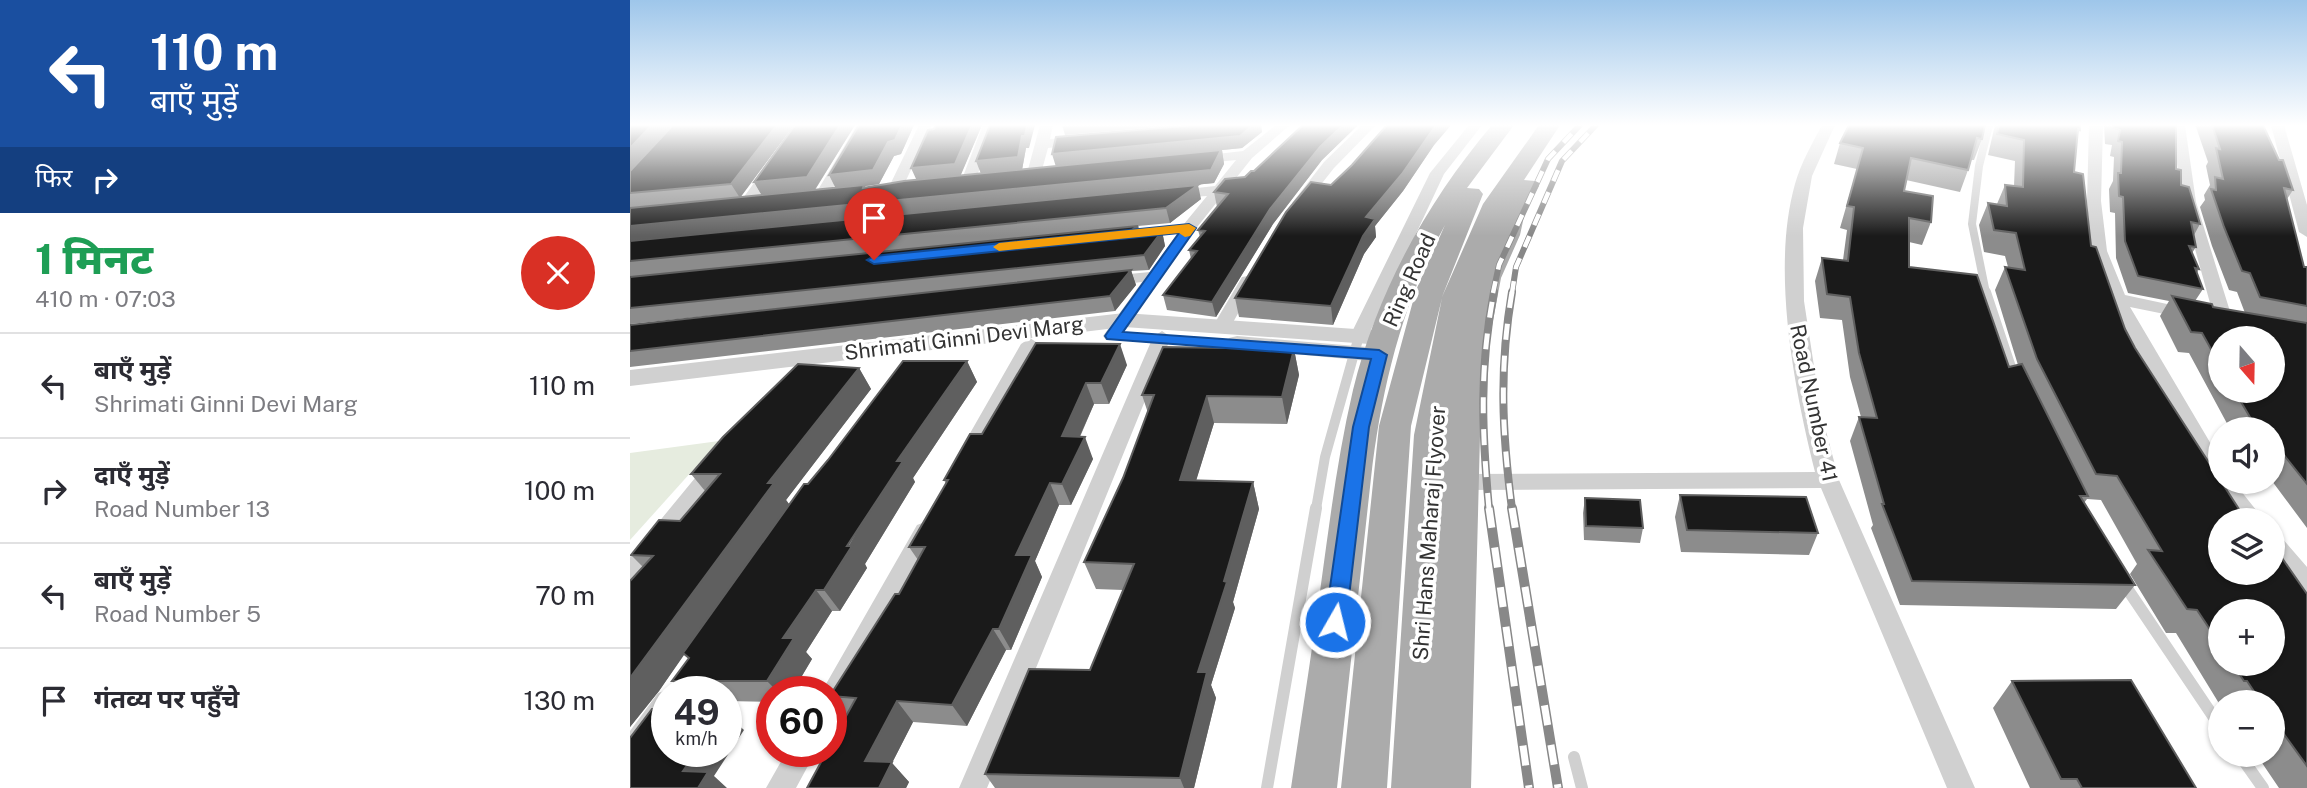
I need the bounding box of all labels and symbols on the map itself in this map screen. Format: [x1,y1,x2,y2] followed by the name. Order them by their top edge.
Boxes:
[844,188,904,260] pin
[1377,229,1441,331] street label: Ring Road
[843,311,1085,365] street label: Shrimati Ginni Devi Marg
[1785,322,1843,484] street label: Road Number 41
[2208,326,2286,402] north arrow
[1408,405,1450,661] street label: Shri Hans Maharaj Flyover
[1298,585,1372,659] position arrow
[756,676,847,767] speed limit sign: 60

